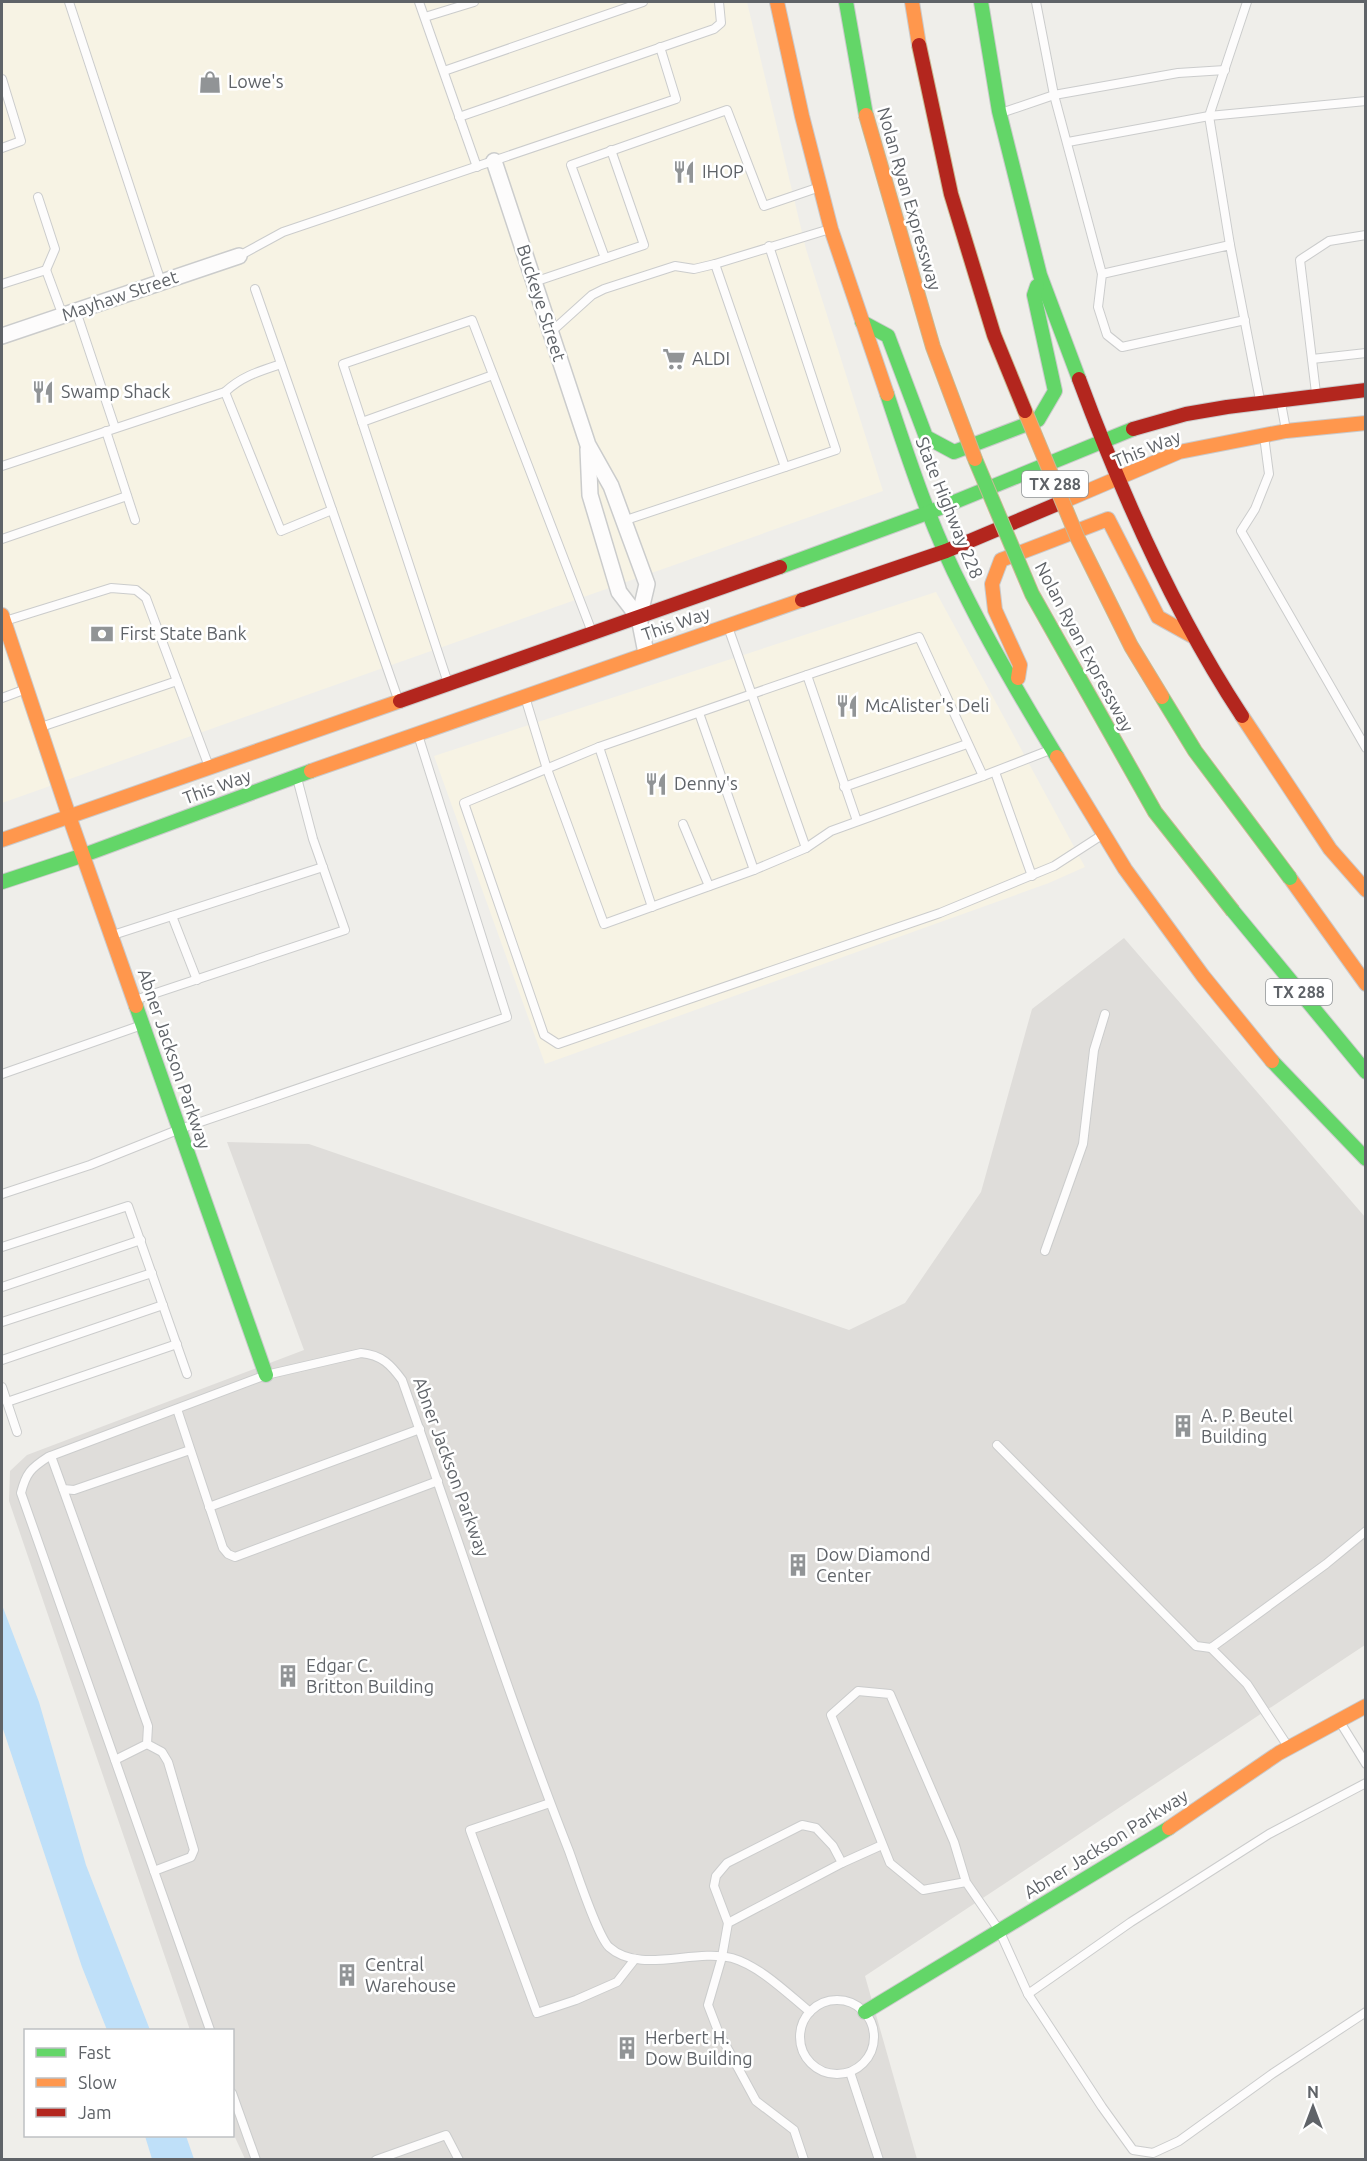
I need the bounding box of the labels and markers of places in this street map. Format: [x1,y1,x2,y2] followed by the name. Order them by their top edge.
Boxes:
[197,69,223,95] shop icon: Lowe's
[228,71,284,91] place label: Lowe's
[671,159,697,185] restaurant icon: IHOP
[702,161,744,181] place label: IHOP
[661,346,687,372] supermarket icon: ALDI
[692,348,730,368] place label: ALDI
[30,379,56,405] restaurant icon: Swamp Shack
[61,381,170,401] place label: Swamp Shack
[89,621,115,647] bank icon: First State Bank
[120,623,247,643] place label: First State Bank
[834,693,860,719] restaurant icon: McAlister's Deli
[865,695,989,715] place label: McAlister's Deli
[643,771,669,797] restaurant icon: Denny's
[674,773,738,793] place label: Denny's
[1201,1405,1293,1446] place label: A. P. Beutel Building
[1170,1413,1196,1439] building icon: A. P. Beutel Building
[816,1544,931,1585] place label: Dow Diamond Center
[785,1552,811,1578] building icon: Dow Diamond Center
[306,1655,434,1696] place label: Edgar C. Britton Building
[275,1663,301,1689] building icon: Edgar C. Britton Building
[365,1954,456,1995] place label: Central Warehouse
[334,1962,360,1988] building icon: Central Warehouse
[645,2027,753,2068] place label: Herbert H. Dow Building
[614,2035,640,2061] building icon: Herbert H. Dow Building

